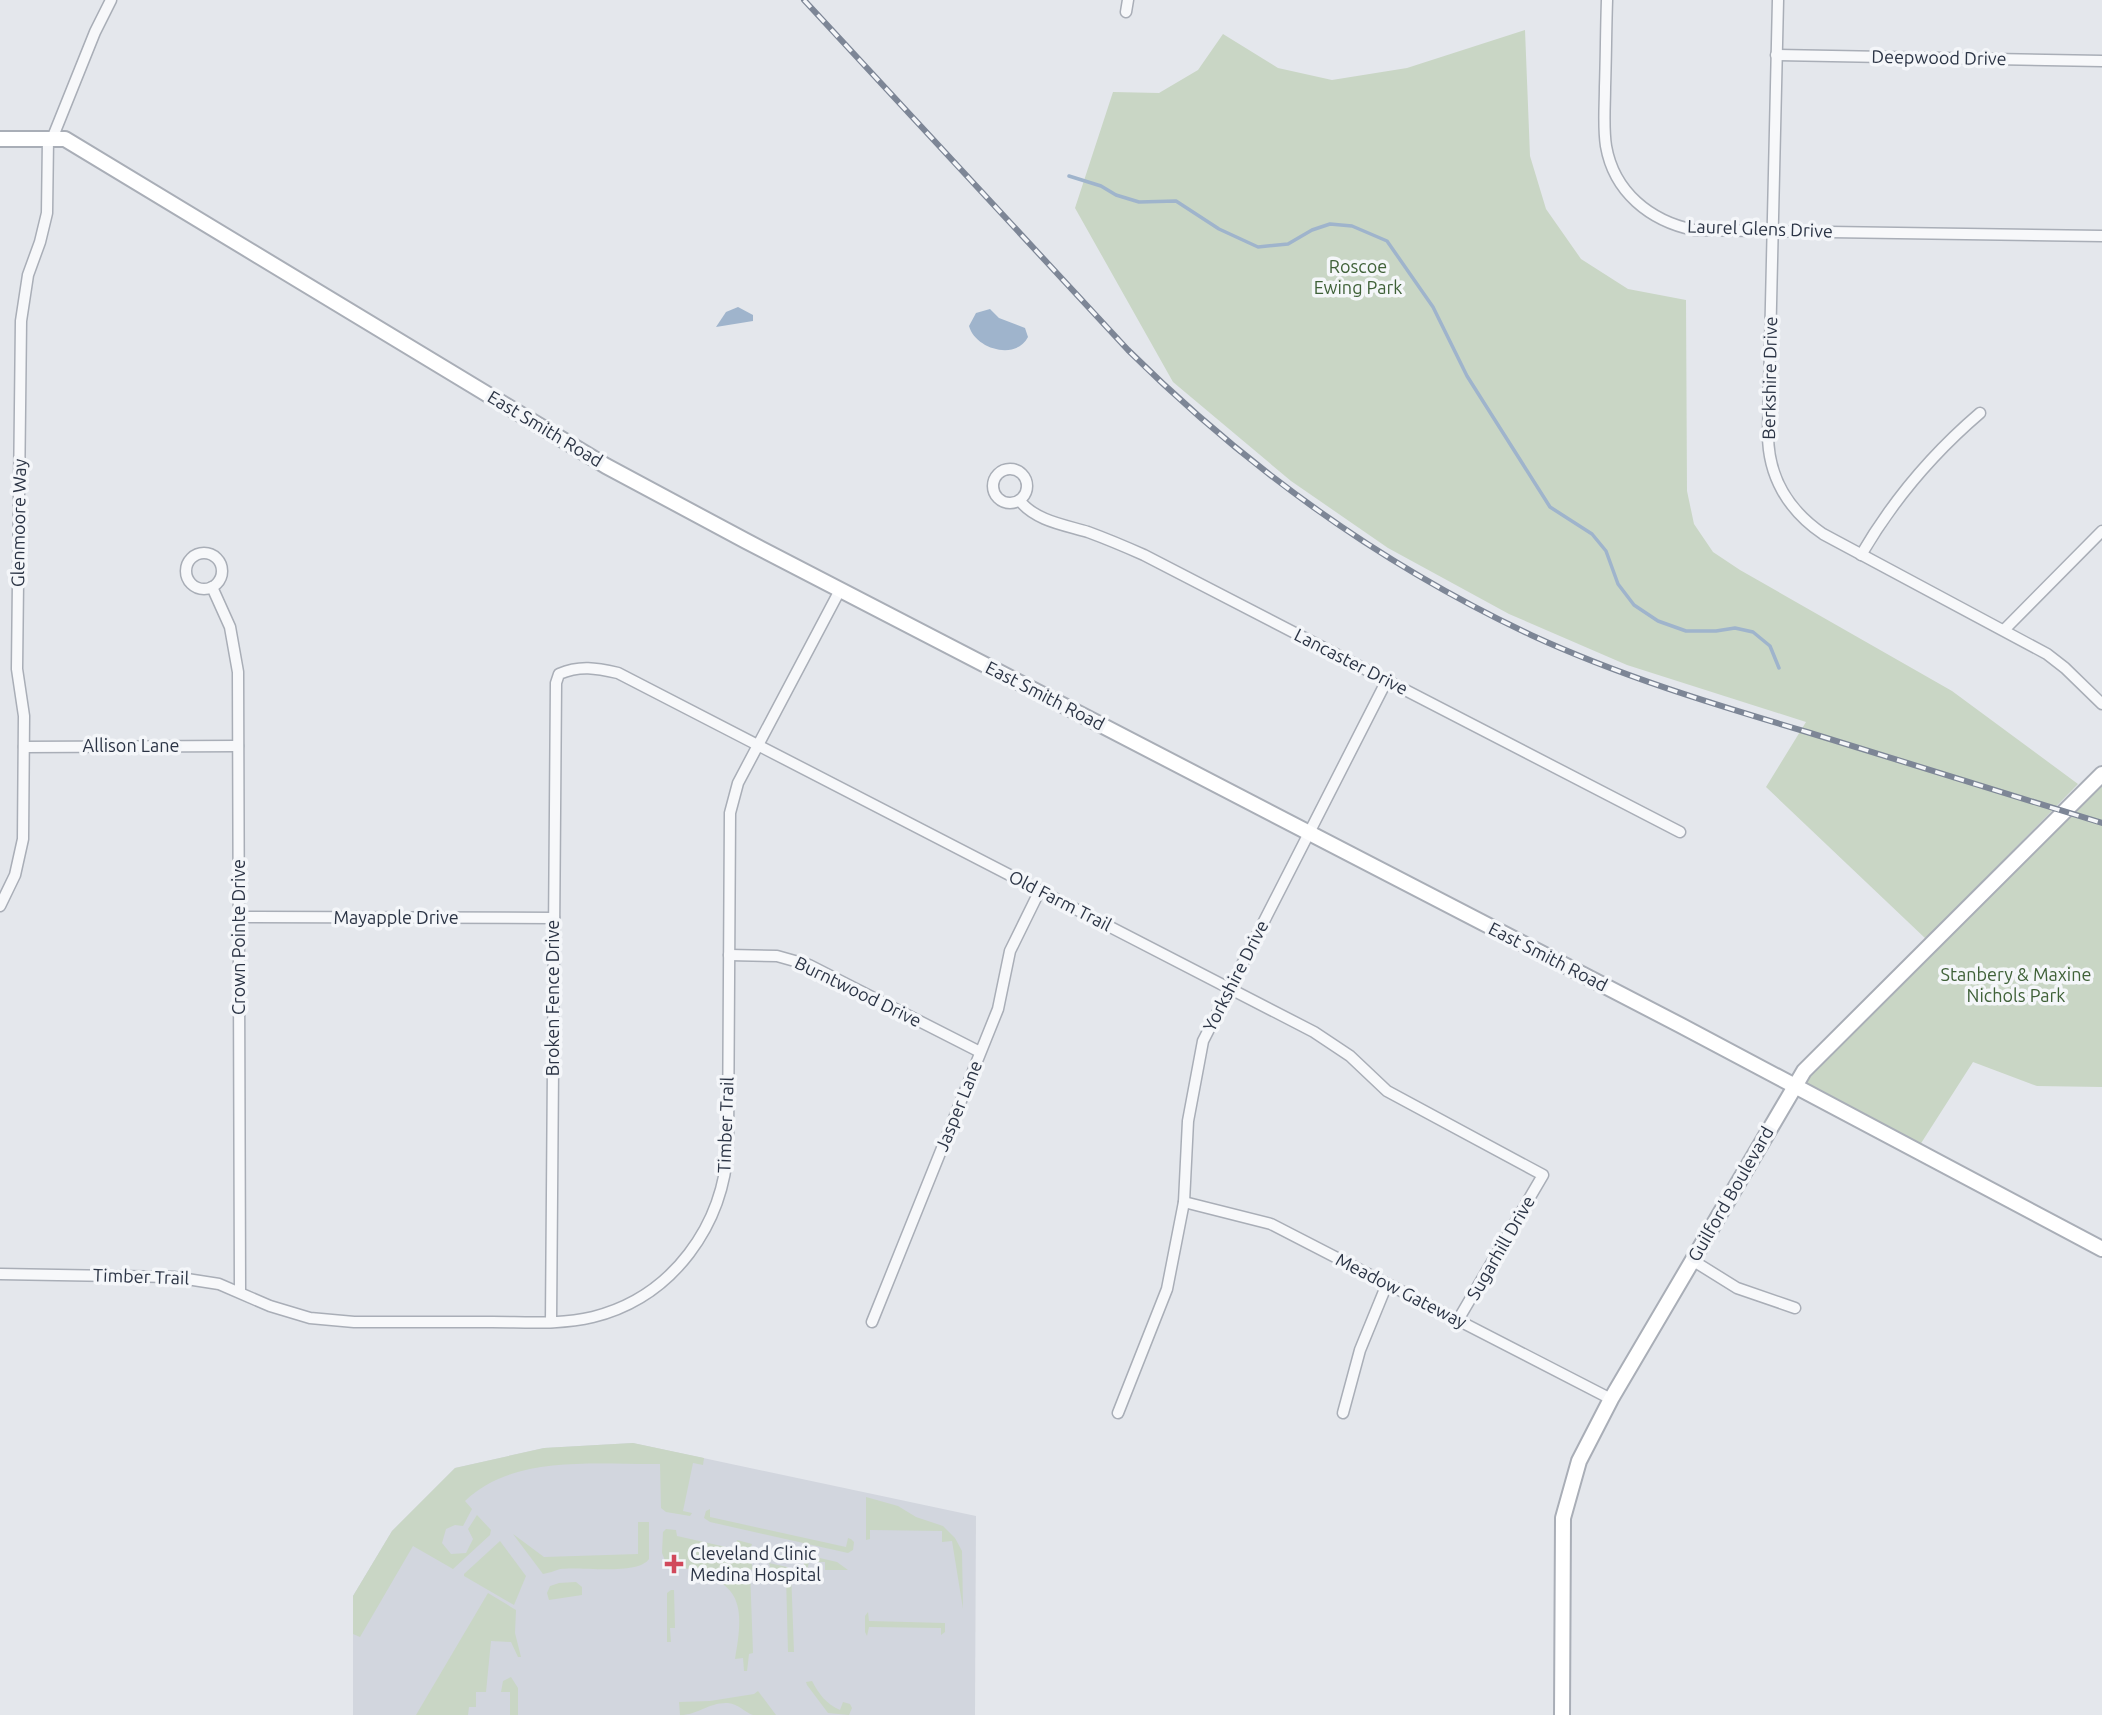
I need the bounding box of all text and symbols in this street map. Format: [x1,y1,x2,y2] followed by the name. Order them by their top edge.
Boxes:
[1871,46,2007,68] street label: Deepwood Drive
[1687,215,1833,241] street label: Laurel Glens Drive
[1314,256,1402,297] park label: Roscoe Ewing Park
[1758,316,1780,440] street label: Berkshire Drive
[484,386,607,470] street label: East Smith Road
[7,458,29,587] street label: Glenmoore Way
[1291,624,1411,698] street label: Lancaster Drive
[983,657,1108,734] street label: East Smith Road
[83,735,179,755] street label: Allison Lane
[228,859,248,1015] street label: Crown Pointe Drive
[1006,866,1115,935] street label: Old Farm Trail
[333,907,459,927] street label: Mayapple Drive
[1199,917,1272,1034] street label: Yorkshire Drive
[1486,918,1611,995] street label: East Smith Road
[542,920,562,1076] street label: Broken Fence Drive
[792,952,925,1030] street label: Burntwood Drive
[1941,964,2091,1005] park label: Stanbery & Maxine Nichols Park
[931,1057,985,1154] street label: Jasper Lane
[713,1076,737,1173] street label: Timber Trail
[1683,1123,1777,1264] street label: Guilford Boulevard
[1462,1192,1538,1303] street label: Sugarhill Drive
[1333,1249,1470,1332] street label: Meadow Gateway
[93,1264,190,1288] street label: Timber Trail
[690,1543,821,1584] place label: Cleveland Clinic Medina Hospital
[664,1554,684,1574] marker: Cleveland Clinic Medina Hospital

